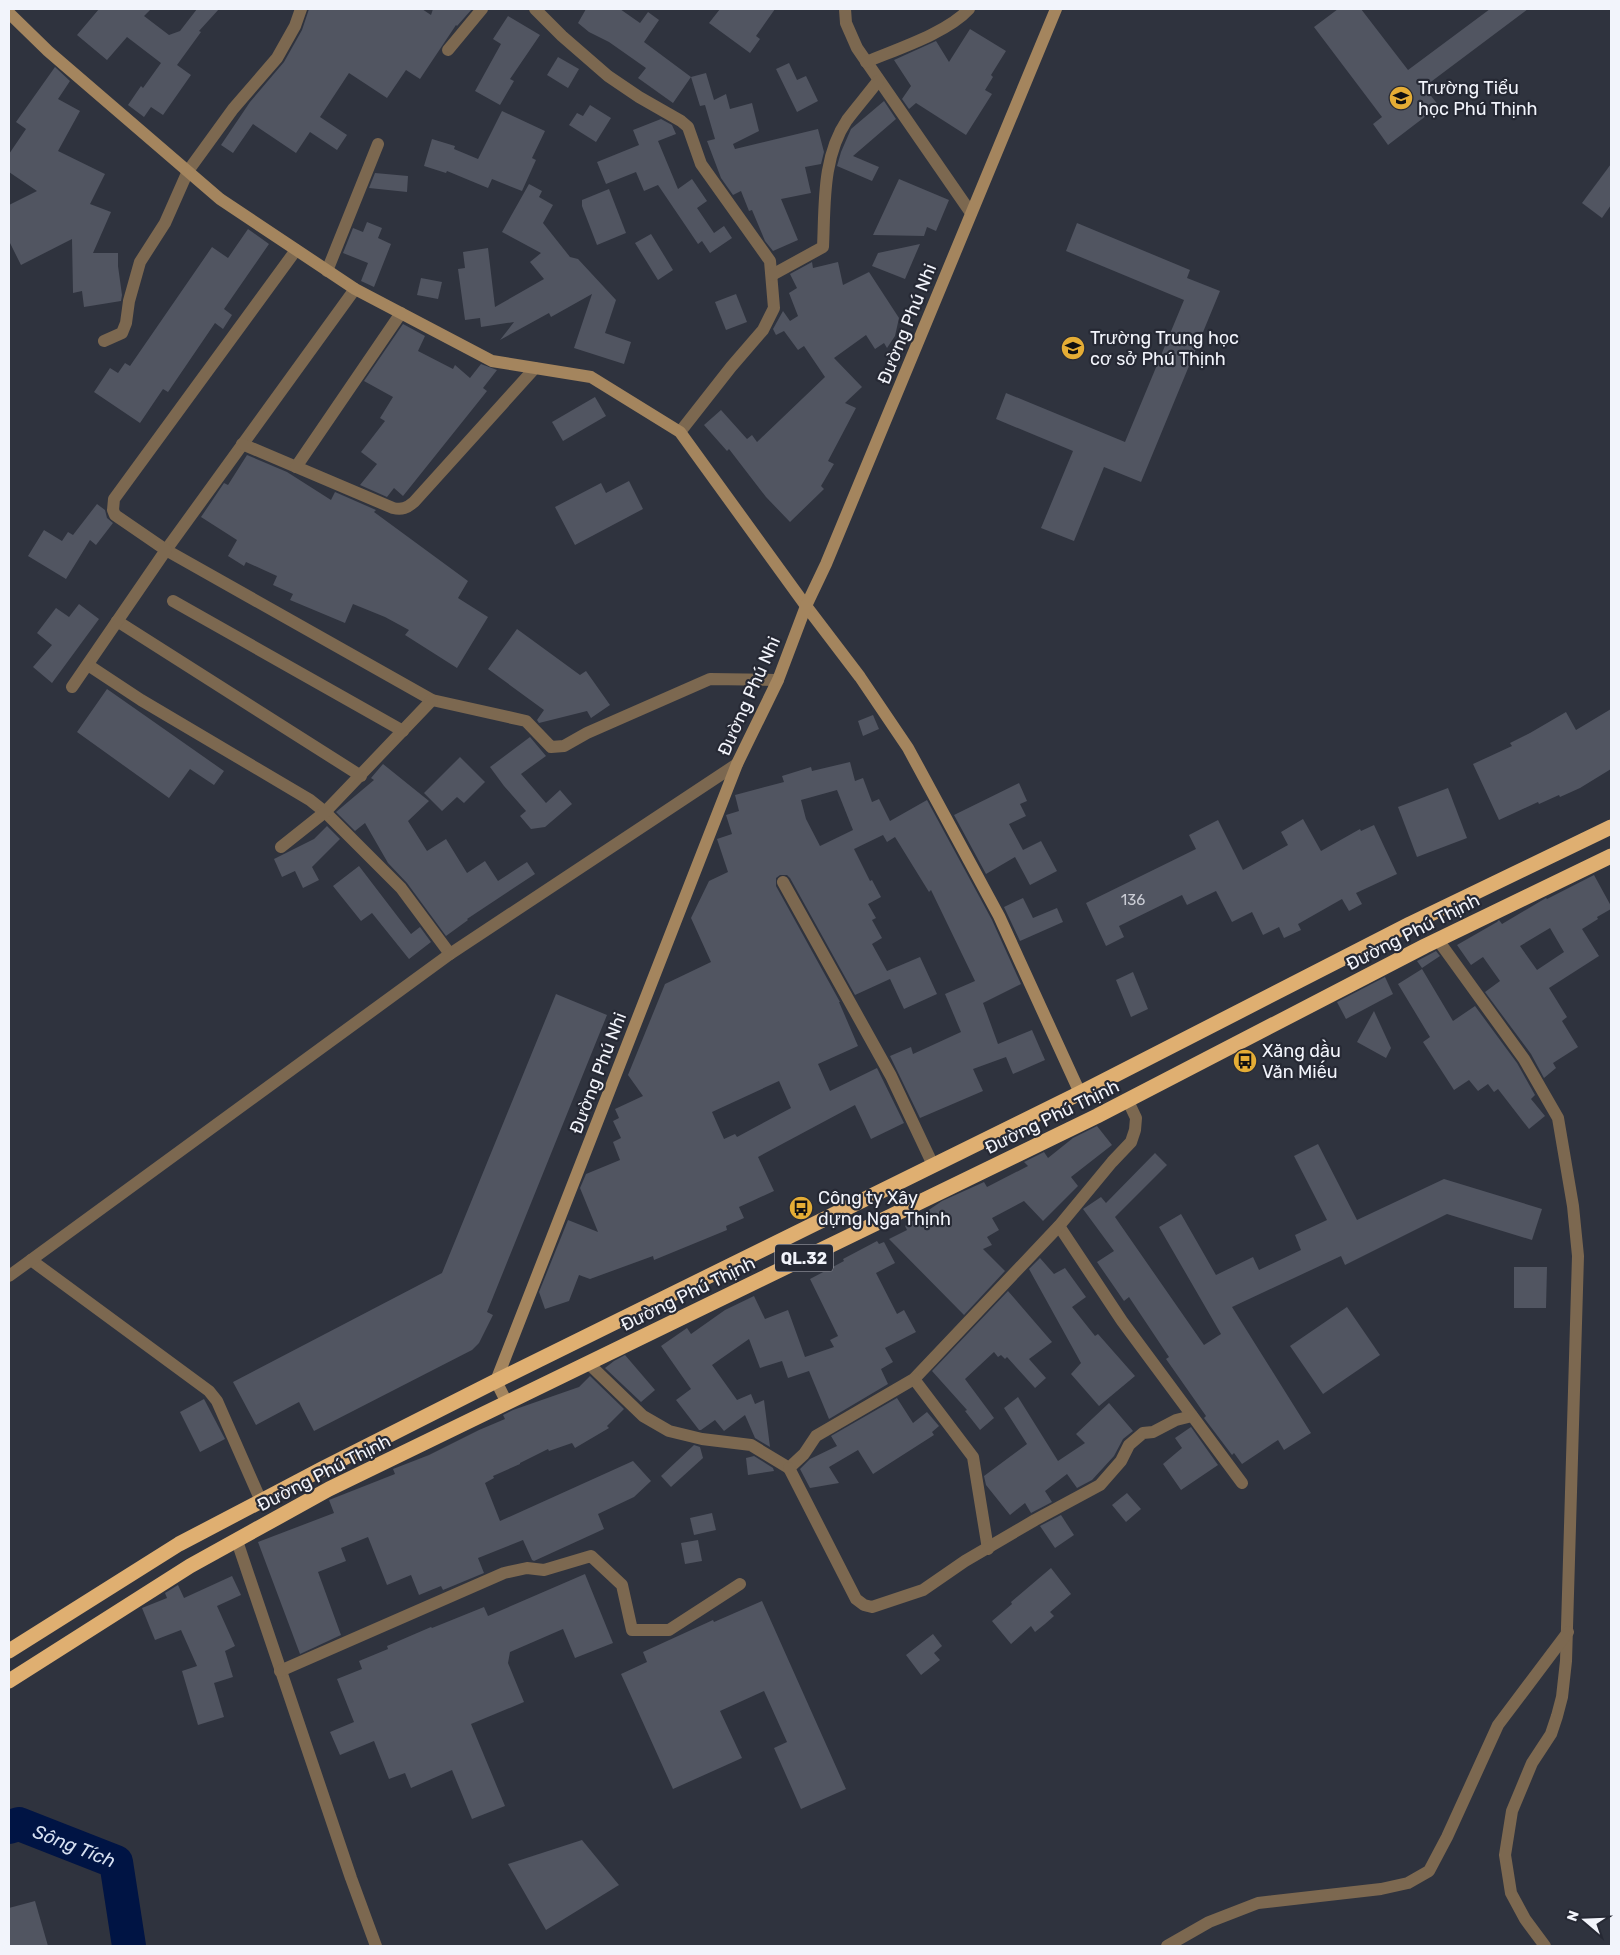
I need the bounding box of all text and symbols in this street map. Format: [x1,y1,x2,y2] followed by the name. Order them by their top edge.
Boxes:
[1418,77,1538,120] place label: Trường Tiểu học Phú Thịnh
[1388,85,1414,111] school or university icon: Trường Tiểu học Phú Thịnh
[873,261,941,387] street label: Đường Phú Nhi
[1090,327,1239,370] place label: Trường Trung học cơ sở Phú Thịnh
[1060,335,1086,361] school or university icon: Trường Trung học cơ sở Phú Thịnh
[713,633,785,759] street label: Đường Phú Nhi
[1343,889,1483,975] street label: Đường Phú Thịnh
[1121,891,1145,909] house number: 136
[565,1009,631,1137] street label: Đường Phú Nhi
[1262,1039,1341,1083] place label: Xăng dầu Văn Miếu
[1232,1048,1258,1074] bus stop icon: Xăng dầu Văn Miếu
[981,1075,1123,1159] street label: Đường Phú Thịnh
[818,1187,951,1230] place label: Công ty Xây dựng Nga Thịnh
[788,1195,814,1221] bus stop icon: Công ty Xây dựng Nga Thịnh
[775,1244,833,1272] road number: QL.32
[617,1252,759,1336] street label: Đường Phú Thịnh
[254,1430,394,1516] street label: Đường Phú Thịnh
[30,1819,119,1872] water label: Sông Tích
[1560,1895,1610,1945] north arrow
[1564,1908,1583,1923] text: N

